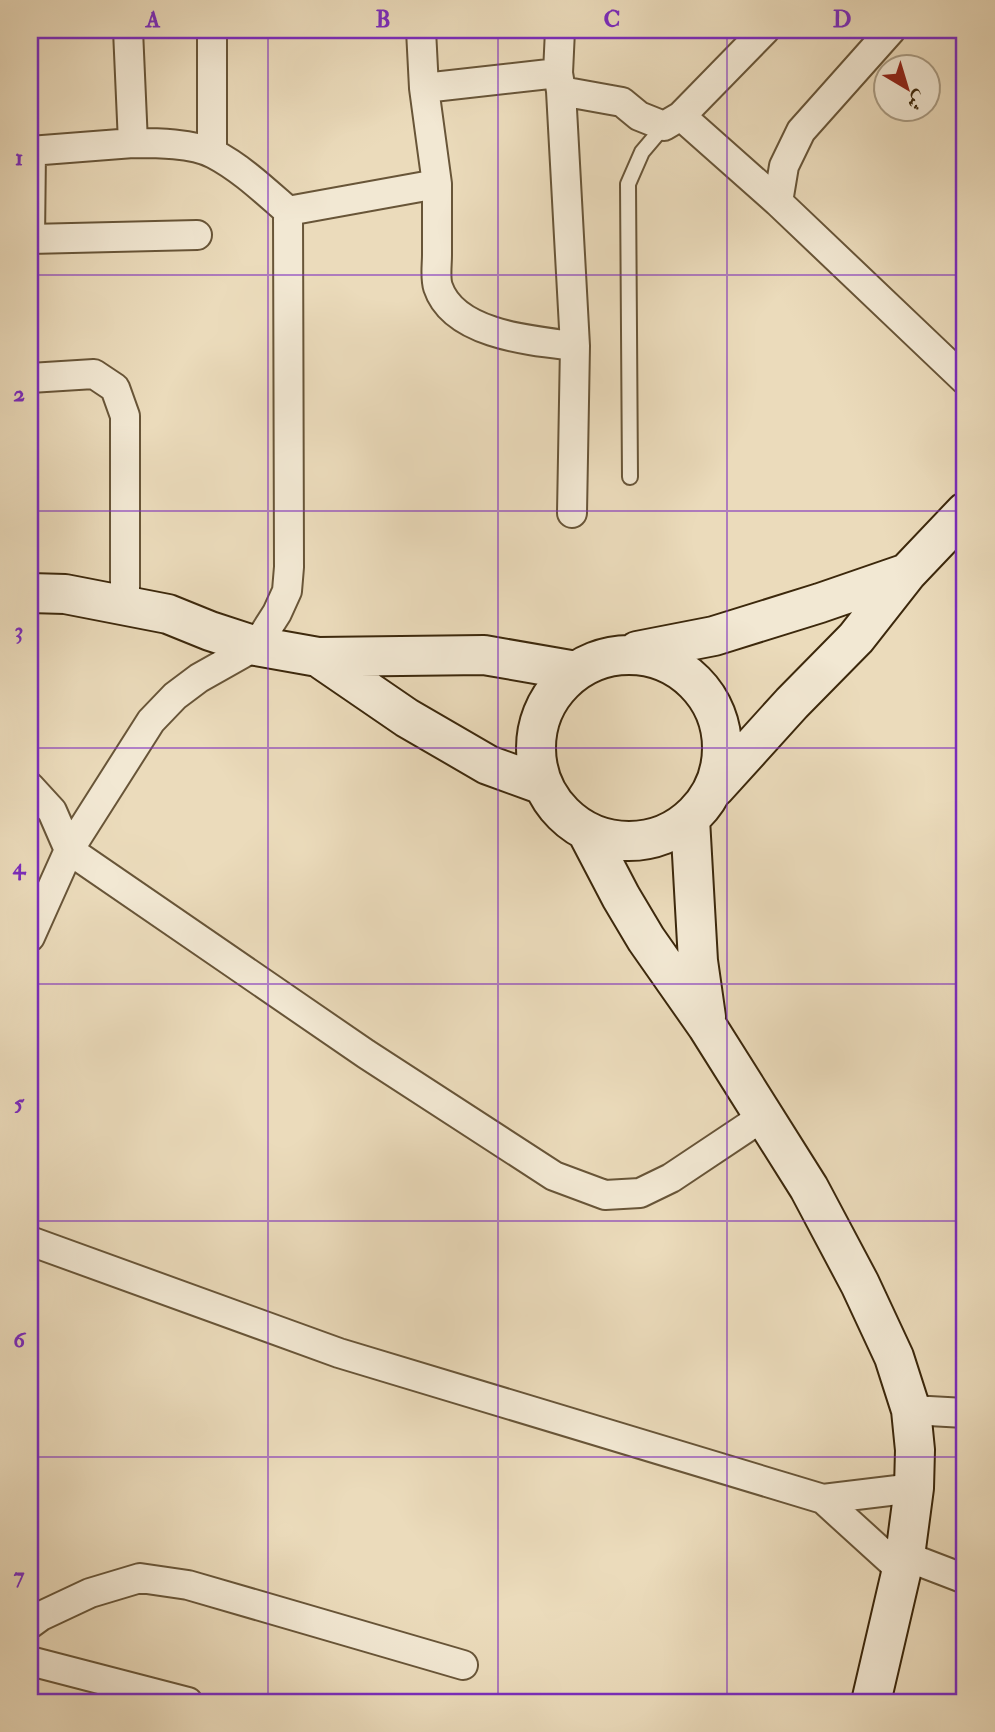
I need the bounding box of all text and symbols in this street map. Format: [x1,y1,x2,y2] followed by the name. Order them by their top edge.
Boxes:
[145,5,161,34] text: A
[375,5,391,34] text: B
[604,5,620,34] text: C
[833,5,851,34] text: D
[872,52,942,122] north arrow
[902,85,932,116] text: ش
[15,143,23,172] text: 1
[13,379,25,408] text: 2
[15,616,23,645] text: 3
[12,852,27,881] text: 4
[14,1088,25,1117] text: 5
[13,1325,27,1354] text: 6
[14,1561,25,1590] text: 7

